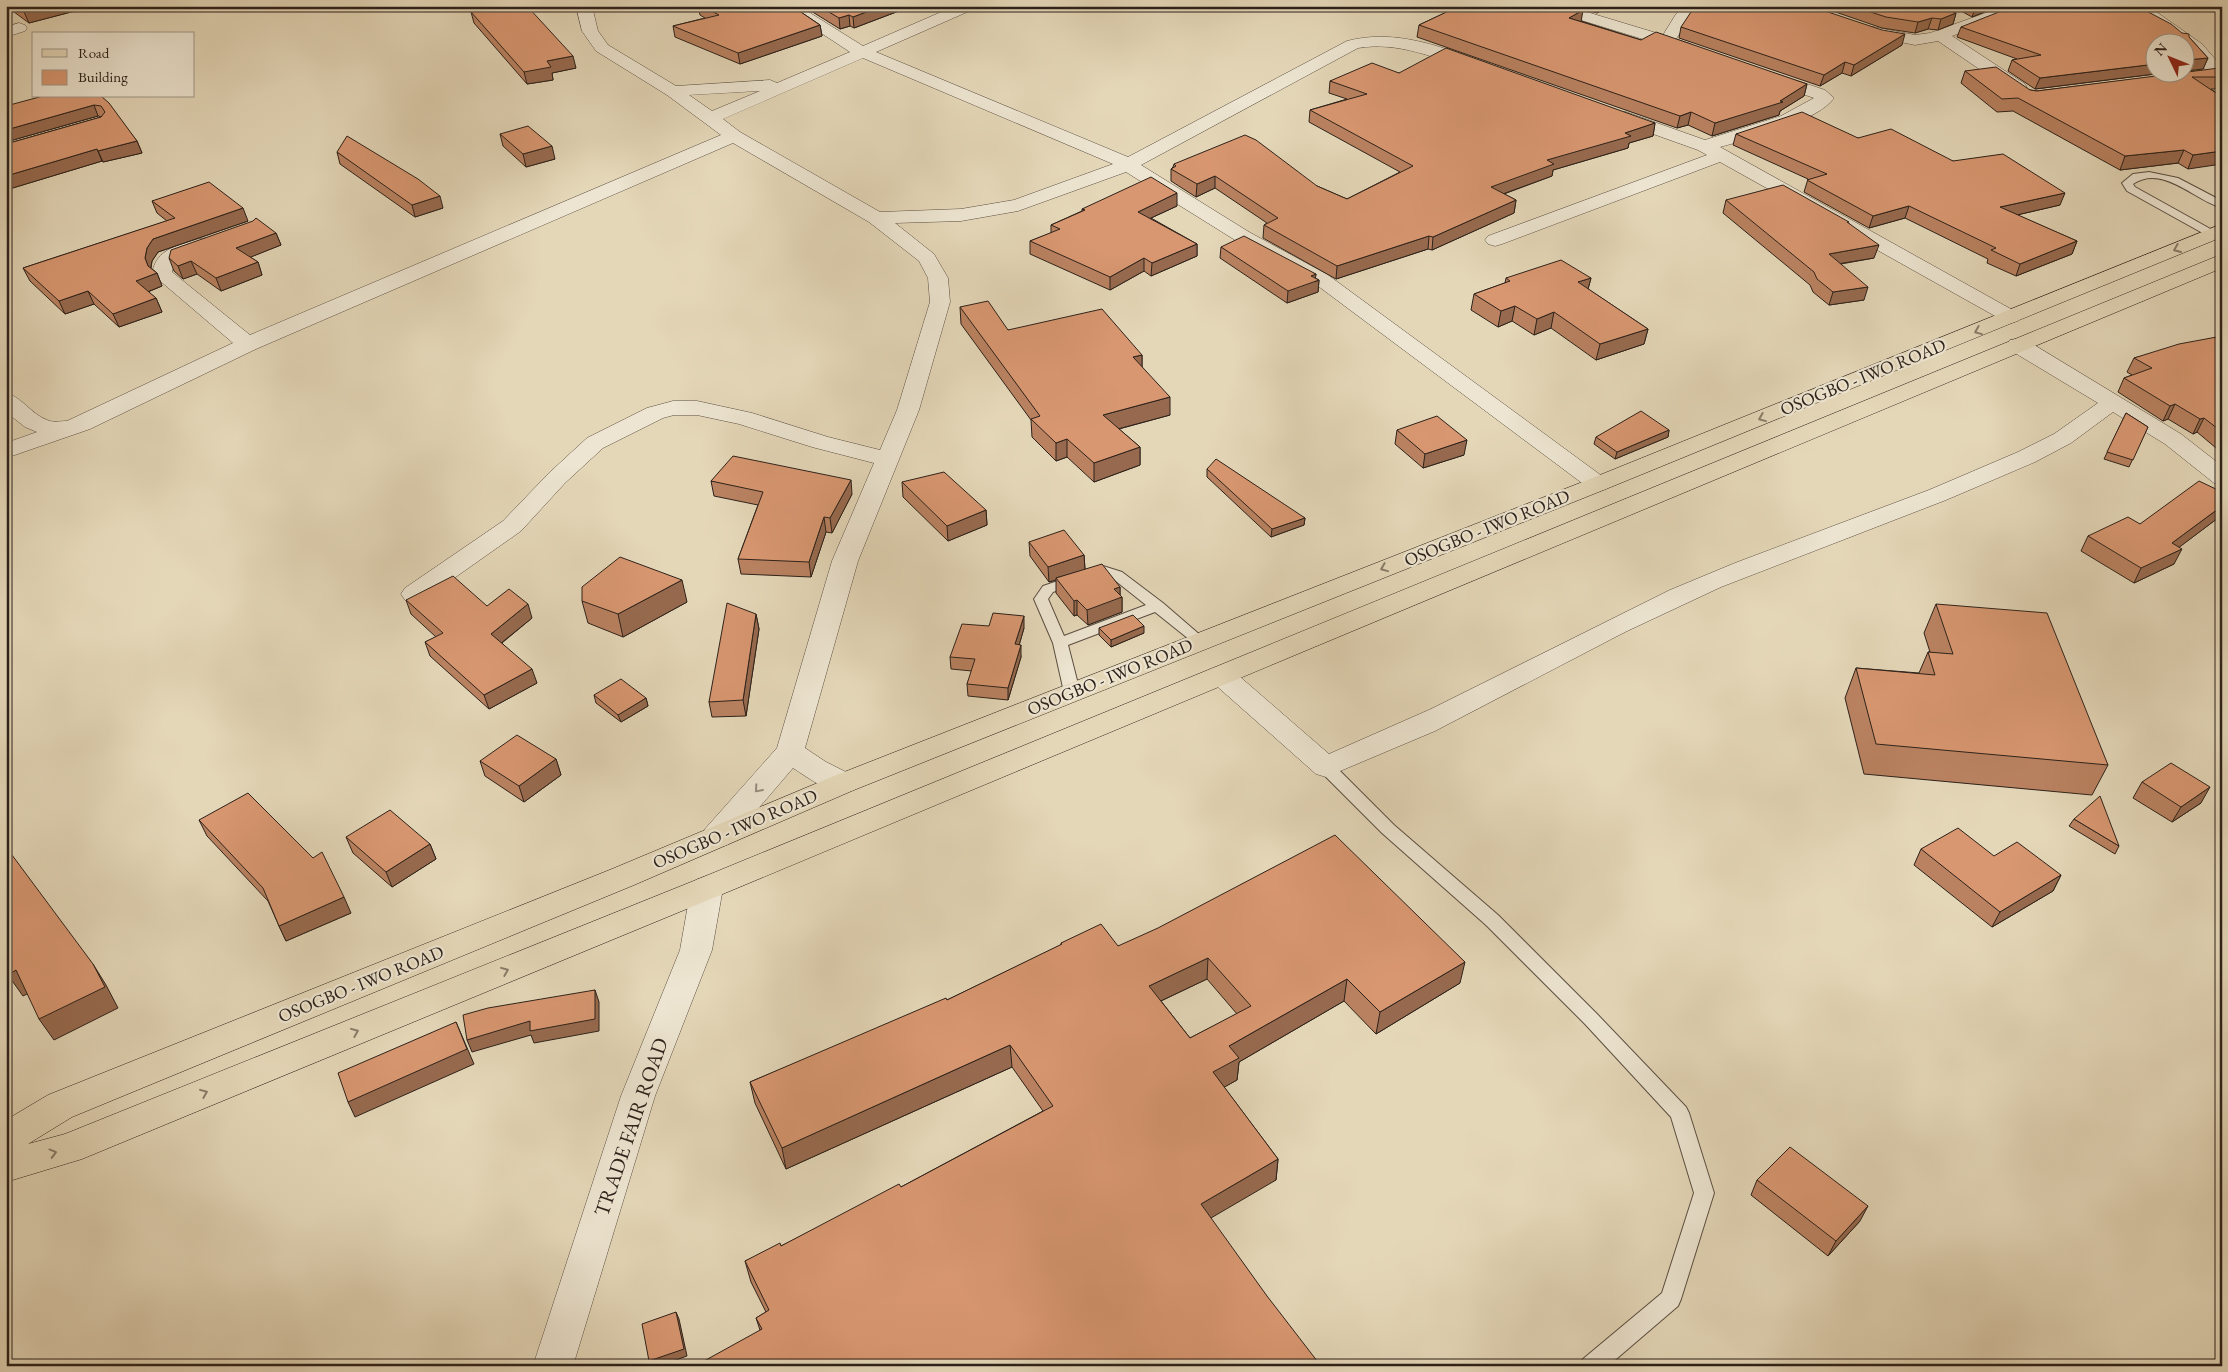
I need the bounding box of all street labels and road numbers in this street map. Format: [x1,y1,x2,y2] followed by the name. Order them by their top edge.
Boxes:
[1777,333,1949,420] street label: OSOGBO - IWO ROAD
[1401,484,1573,571] street label: OSOGBO - IWO ROAD
[1024,633,1196,720] street label: OSOGBO - IWO ROAD
[649,783,821,874] street label: OSOGBO - IWO ROAD
[275,940,447,1027] street label: OSOGBO - IWO ROAD
[587,1034,674,1220] street label: TRADE FAIR ROAD

